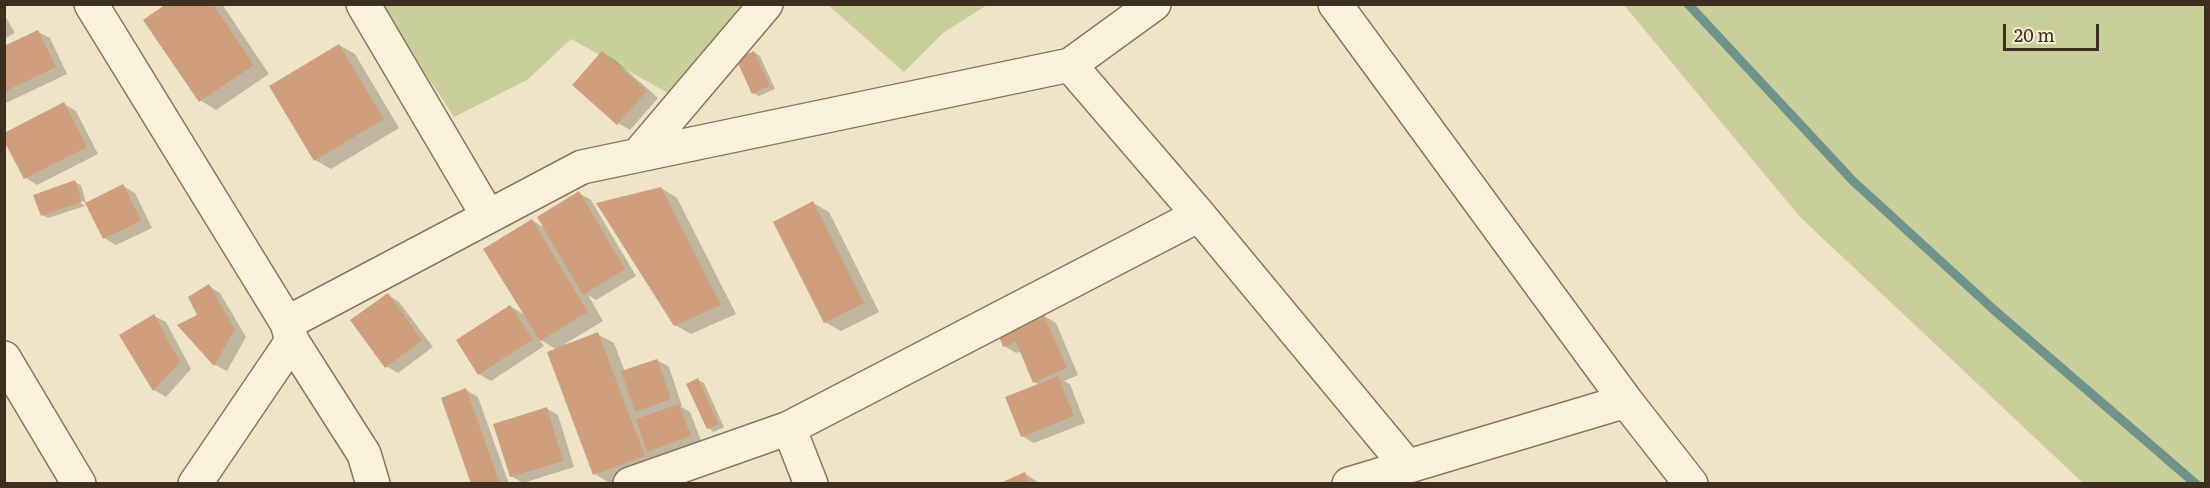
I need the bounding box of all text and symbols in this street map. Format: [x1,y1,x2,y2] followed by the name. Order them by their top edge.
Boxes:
[2006,12,2102,50] scale bar
[2014,21,2055,48] text: 20 m

